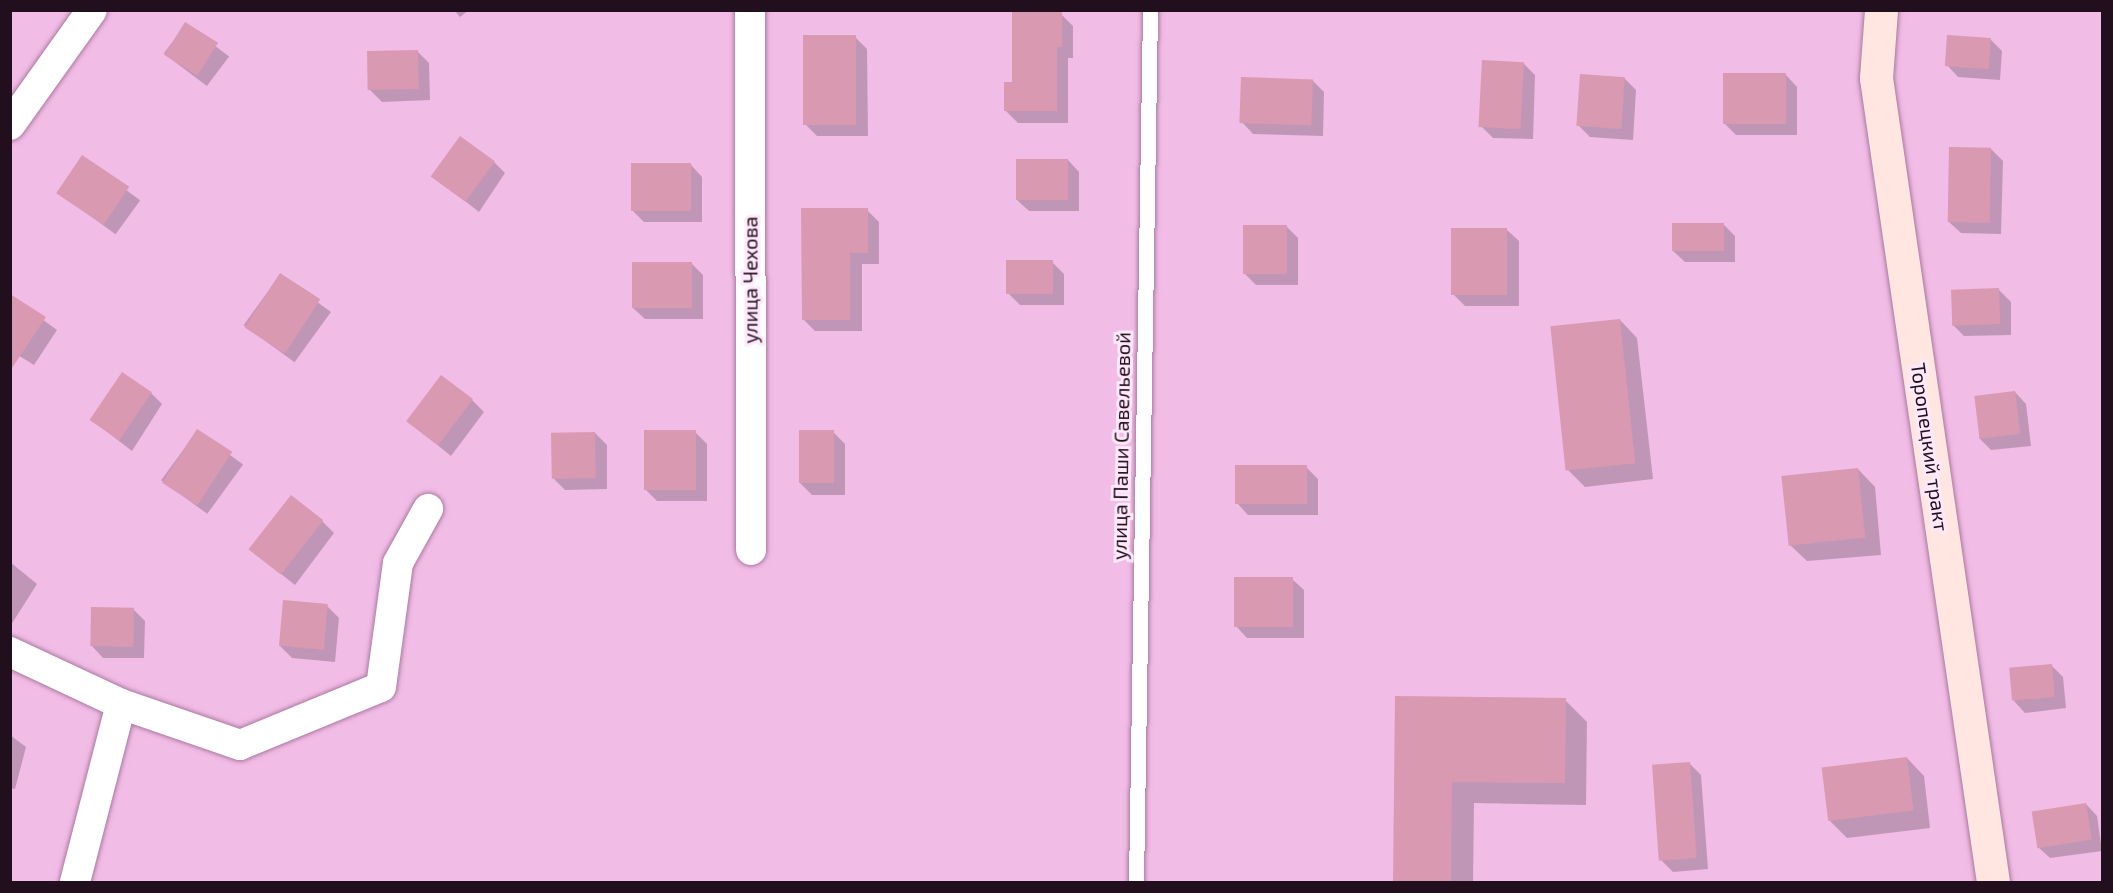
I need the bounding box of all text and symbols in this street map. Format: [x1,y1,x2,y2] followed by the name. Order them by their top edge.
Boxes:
[738,216,762,344] street label: улица Чехова
[1107,332,1135,560] street label: улица Паши Савельевой
[1906,361,1954,533] street label: Торопецкий тракт

